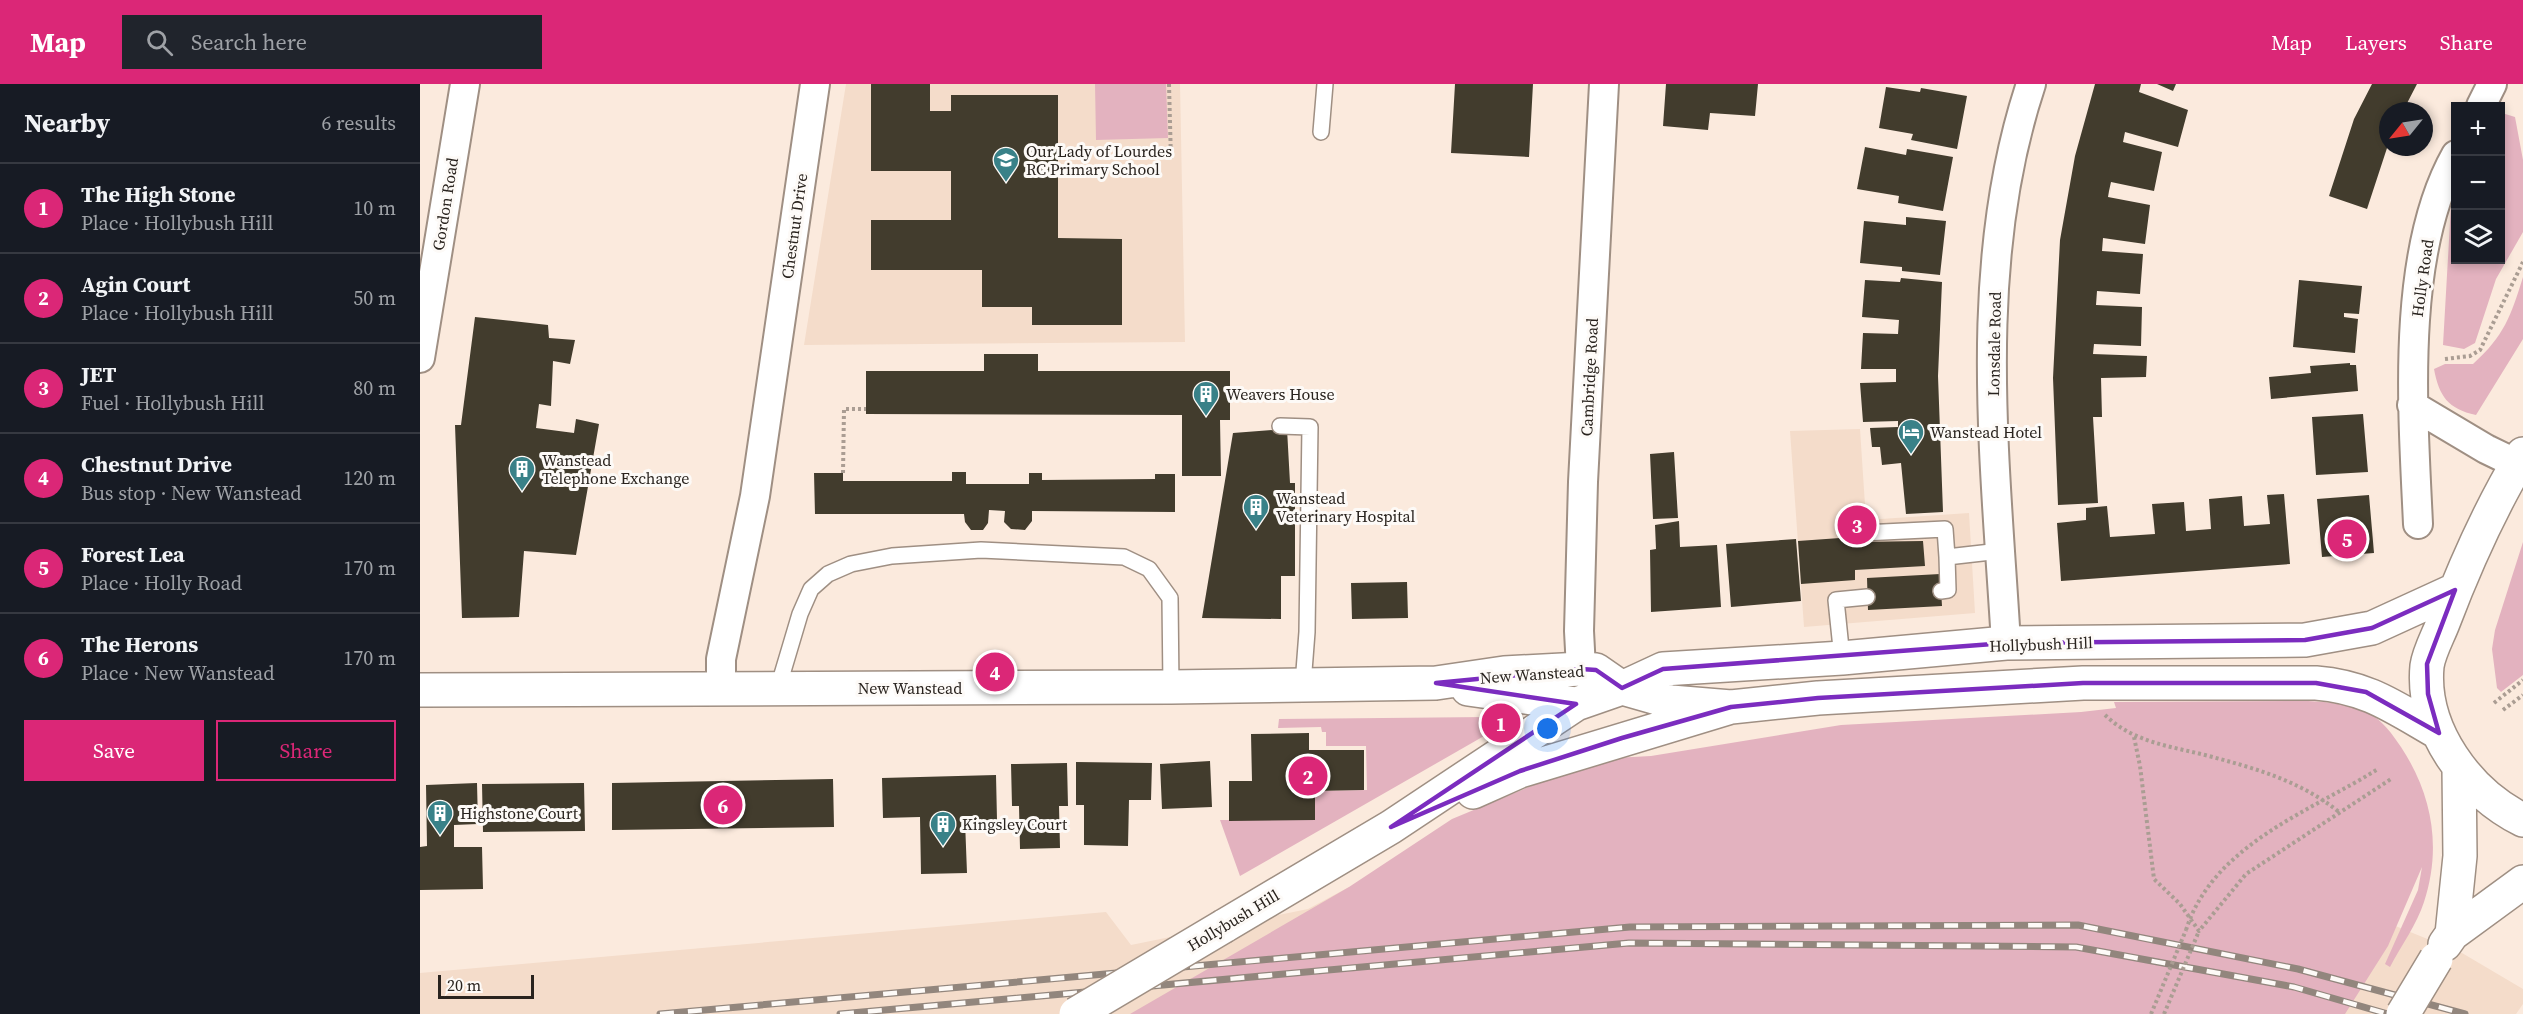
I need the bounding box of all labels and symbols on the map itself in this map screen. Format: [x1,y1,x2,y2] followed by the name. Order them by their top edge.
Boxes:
[2379,102,2433,156] north arrow
[1026,140,1172,180] place label: Our Lady of Lourdes RC Primary School
[991,145,1021,183] school or university icon: Our Lady of Lourdes RC Primary School
[427,156,463,252] street label: Gordon Road
[776,172,812,280] street label: Chestnut Drive
[2406,238,2438,318] street label: Holly Road
[1982,291,2006,397] street label: Lonsdale Road
[1575,317,1603,437] street label: Cambridge Road
[1191,379,1221,417] building icon: Weavers House
[1226,383,1335,405] place label: Weavers House
[1896,417,1926,455] hotel icon: Wanstead Hotel
[1930,421,2042,443] place label: Wanstead Hotel
[542,449,690,489] place label: Wanstead Telephone Exchange
[507,454,537,492] building icon: Wanstead Telephone Exchange
[1276,487,1416,527] place label: Wanstead Veterinary Hospital
[1241,492,1271,530] building icon: Wanstead Veterinary Hospital
[1838,502,1876,548] pin: 3
[2328,516,2366,562] pin: 5
[1989,631,2093,657] street label: Hollybush Hill
[976,650,1014,694] pin: 4
[1479,659,1585,689] street label: New Wanstead
[858,677,962,699] street label: New Wanstead
[1482,700,1520,746] pin: 1
[1533,714,1562,743] your location
[1288,754,1328,798] pin: 2
[704,782,742,828] pin: 6
[425,798,455,836] building icon: Highstone Court
[460,802,579,824] place label: Highstone Court
[928,809,958,847] building icon: Kingsley Court
[962,813,1068,835] place label: Kingsley Court
[1183,884,1283,956] street label: Hollybush Hill
[438,972,534,1000] scale bar

